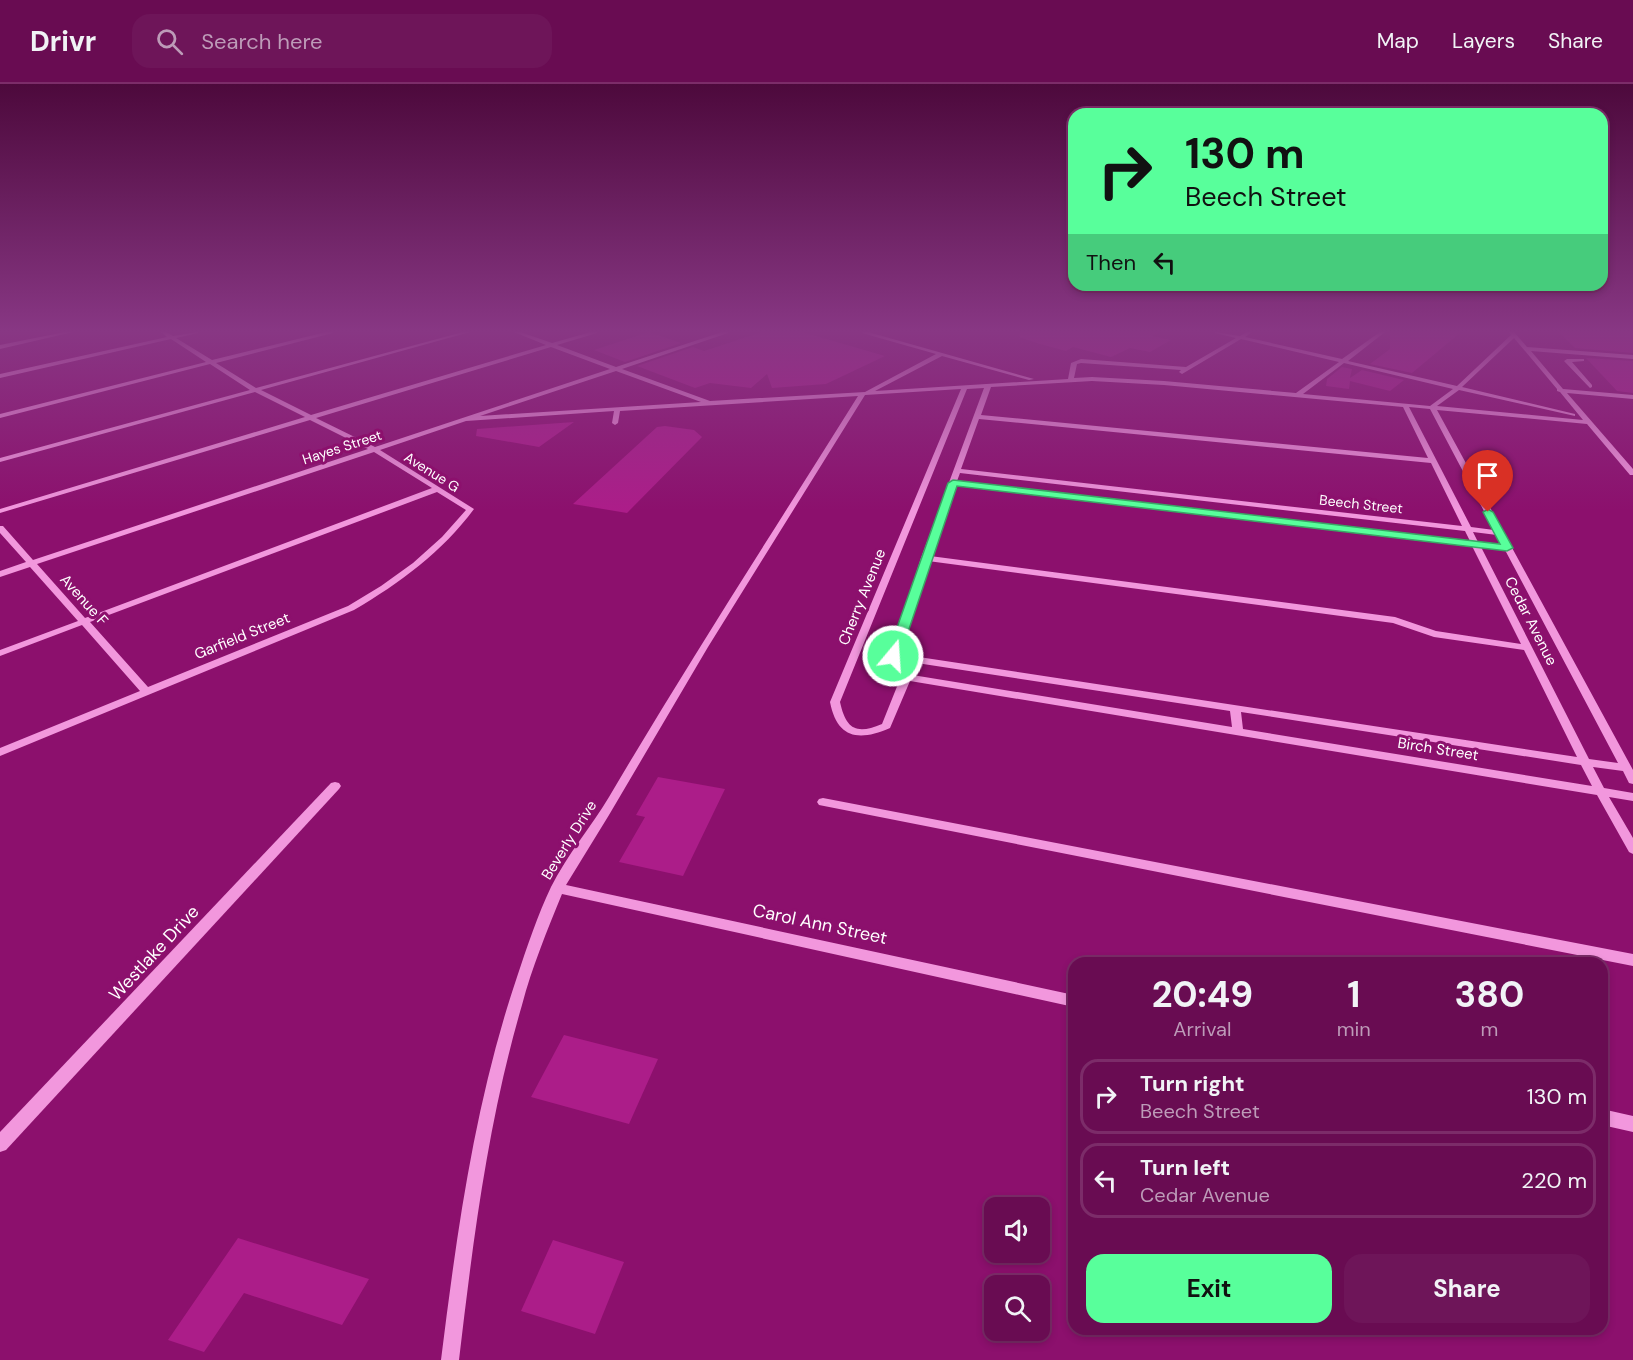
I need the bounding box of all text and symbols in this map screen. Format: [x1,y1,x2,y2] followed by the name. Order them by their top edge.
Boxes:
[132,14,552,68] search box
[30,23,96,60] text: Drivr
[153,25,186,58] icon: search
[201,27,323,56] text: Search here
[1377,27,1419,55] text: Map
[1452,27,1515,55] text: Layers
[1548,27,1603,55] text: Share
[1185,126,1305,181] text: 130 m
[1086,132,1164,210] icon: right
[1185,179,1347,214] text: Beech Street
[1148,246,1181,279] icon: left
[1086,248,1136,277] text: Then
[300,426,384,468] street label: Hayes Street
[401,448,463,496] street label: Avenue G
[1462,450,1513,512] pin
[1471,459,1504,492] icon: arrive
[1318,491,1404,517] street label: Beech Street
[834,546,890,648] street label: Cherry Avenue
[55,570,113,630] street label: Avenue F
[1500,573,1562,669] street label: Cedar Avenue
[191,608,293,664] street label: Garfield Street
[861,624,925,688] position arrow
[1396,733,1480,765] street label: Birch Street
[537,797,601,883] street label: Beverly Drive
[751,898,889,950] street label: Carol Ann Street
[104,900,204,1006] street label: Westlake Drive
[1152,971,1253,1018] text: 20:49
[1347,971,1360,1018] text: 1
[1454,971,1524,1018] text: 380
[1173,1016,1231,1042] text: Arrival
[1337,1016,1371,1042] text: min
[1480,1016,1498,1042] text: m
[1140,1069,1245,1098] text: Turn right
[1089,1080,1122,1113] icon: right
[1527,1082,1587,1111] text: 130 m
[1140,1098,1260,1124] text: Beech Street
[1140,1153,1230,1182] text: Turn left
[1089,1164,1122,1197] icon: left
[1521,1166,1587,1195] text: 220 m
[1140,1182,1270,1208] text: Cedar Avenue
[984,1197,1050,1341] map controls
[984,1197,1050,1263] button: sound
[1086,1254,1332,1323] button: Exit
[1344,1254,1590,1323] button: Share
[984,1275,1050,1341] button: search

